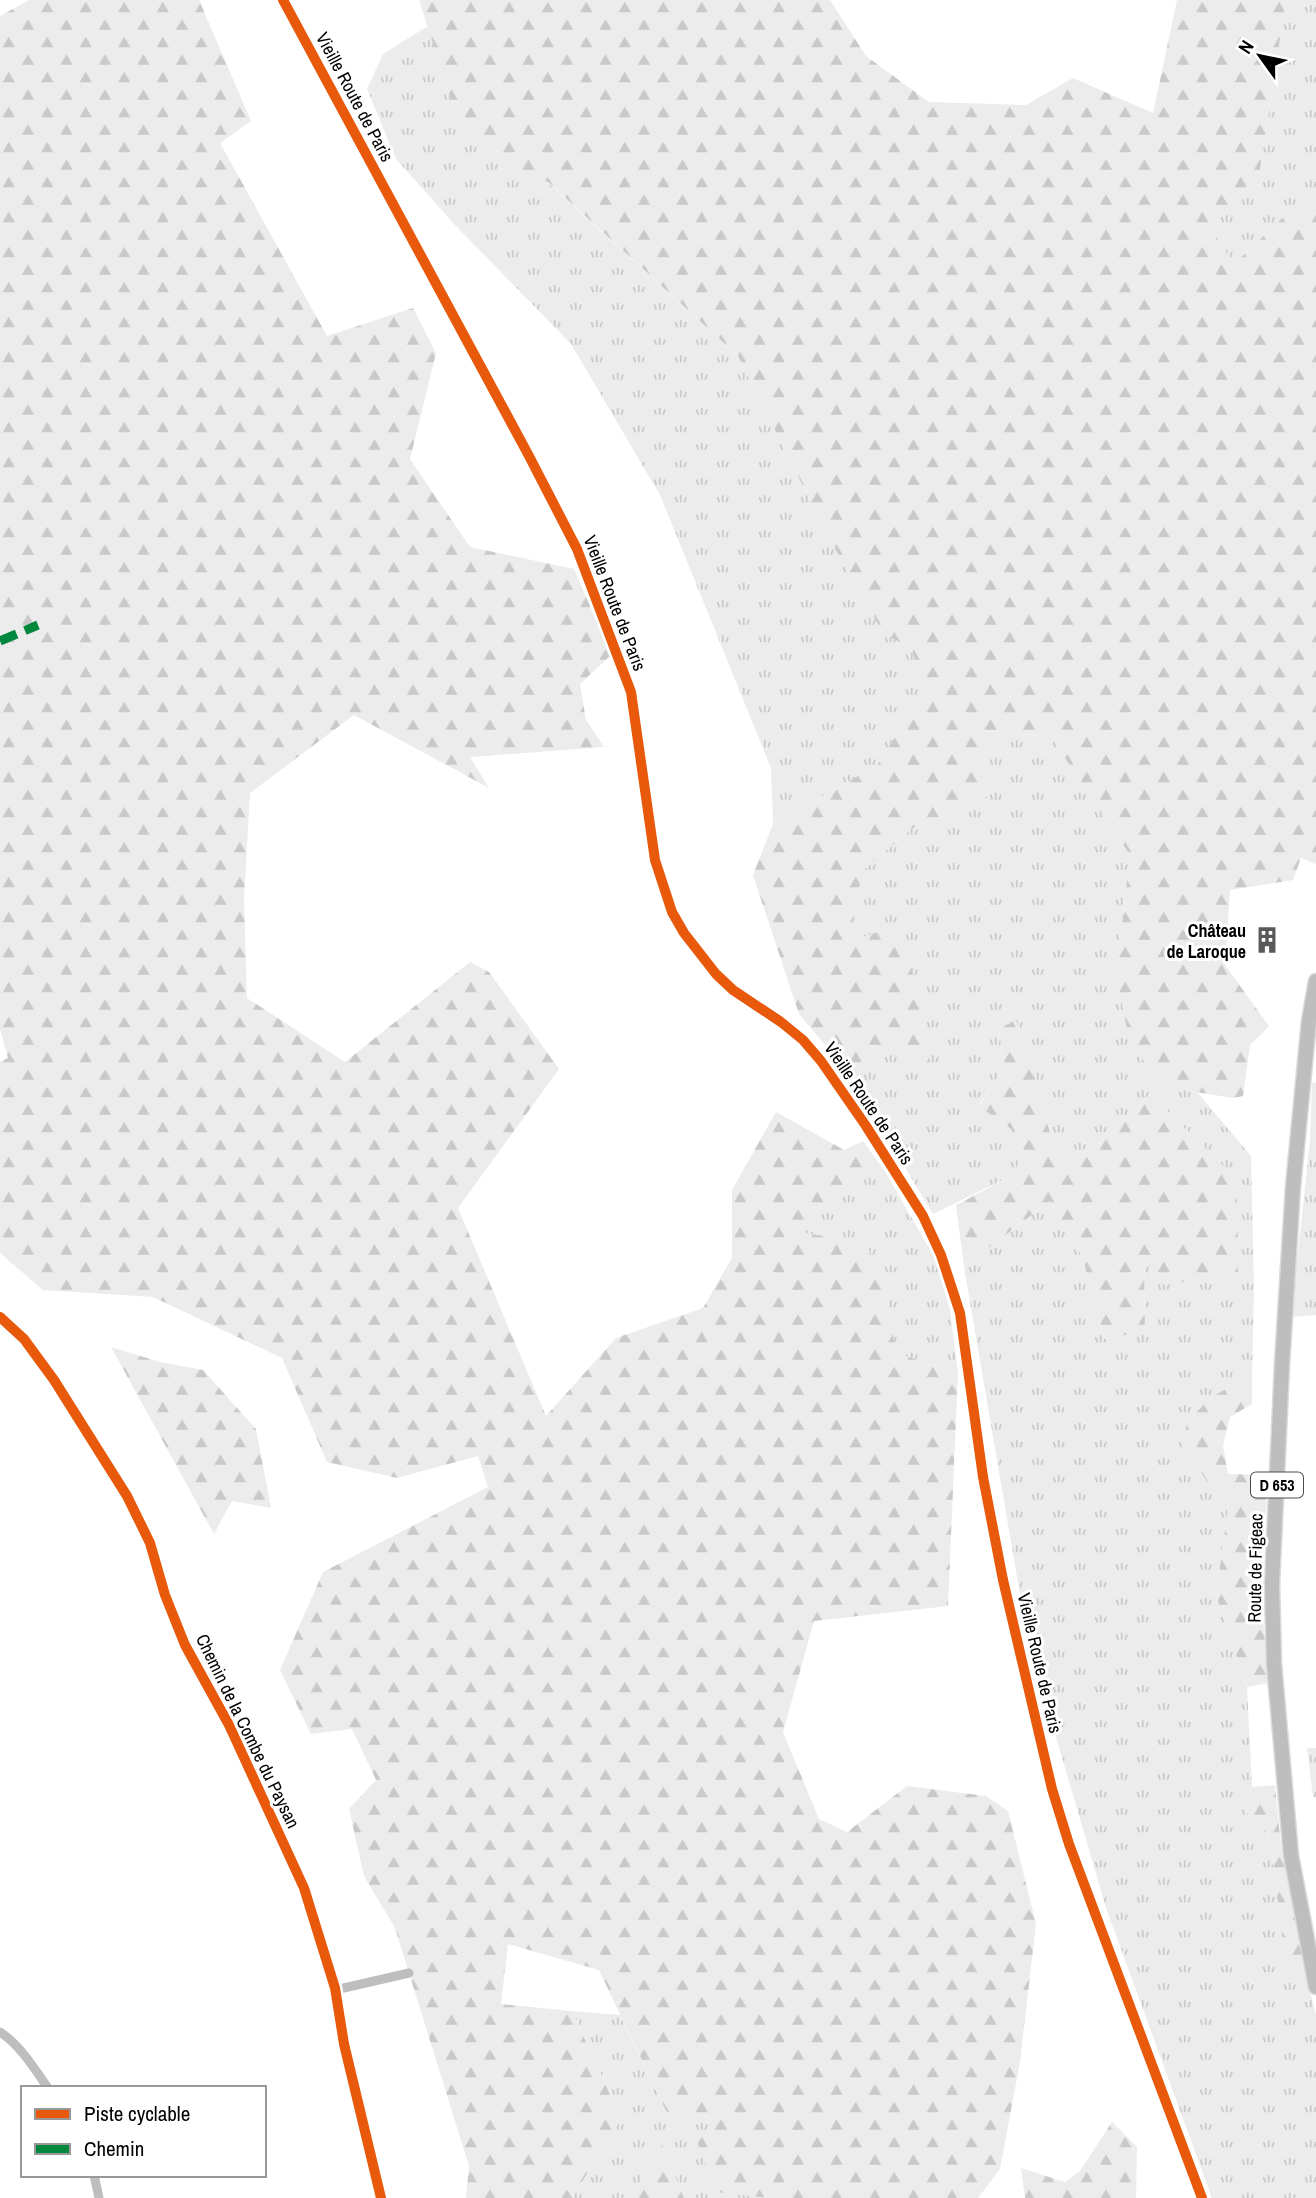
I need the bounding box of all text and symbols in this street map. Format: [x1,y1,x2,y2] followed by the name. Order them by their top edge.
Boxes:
[1225,21,1295,91] north arrow
[310,28,400,166] street label: Vieille Route de Paris
[1232,35,1260,59] text: N
[578,532,652,674] street label: Vieille Route de Paris
[1166,918,1246,964] place label: Château de Laroque
[1252,925,1282,955] building icon: Château de Laroque
[819,1037,919,1169] street label: Vieille Route de Paris
[1251,1472,1303,1498] road number: D 653
[1242,1513,1268,1623] street label: Route de Figeac
[1012,1590,1068,1736] street label: Vieille Route de Paris
[190,1630,306,1832] street label: Chemin de la Combe du Paysan
[21,2086,266,2177] legend
[84,2099,190,2128] text: Piste cyclable
[84,2134,144,2163] text: Chemin

